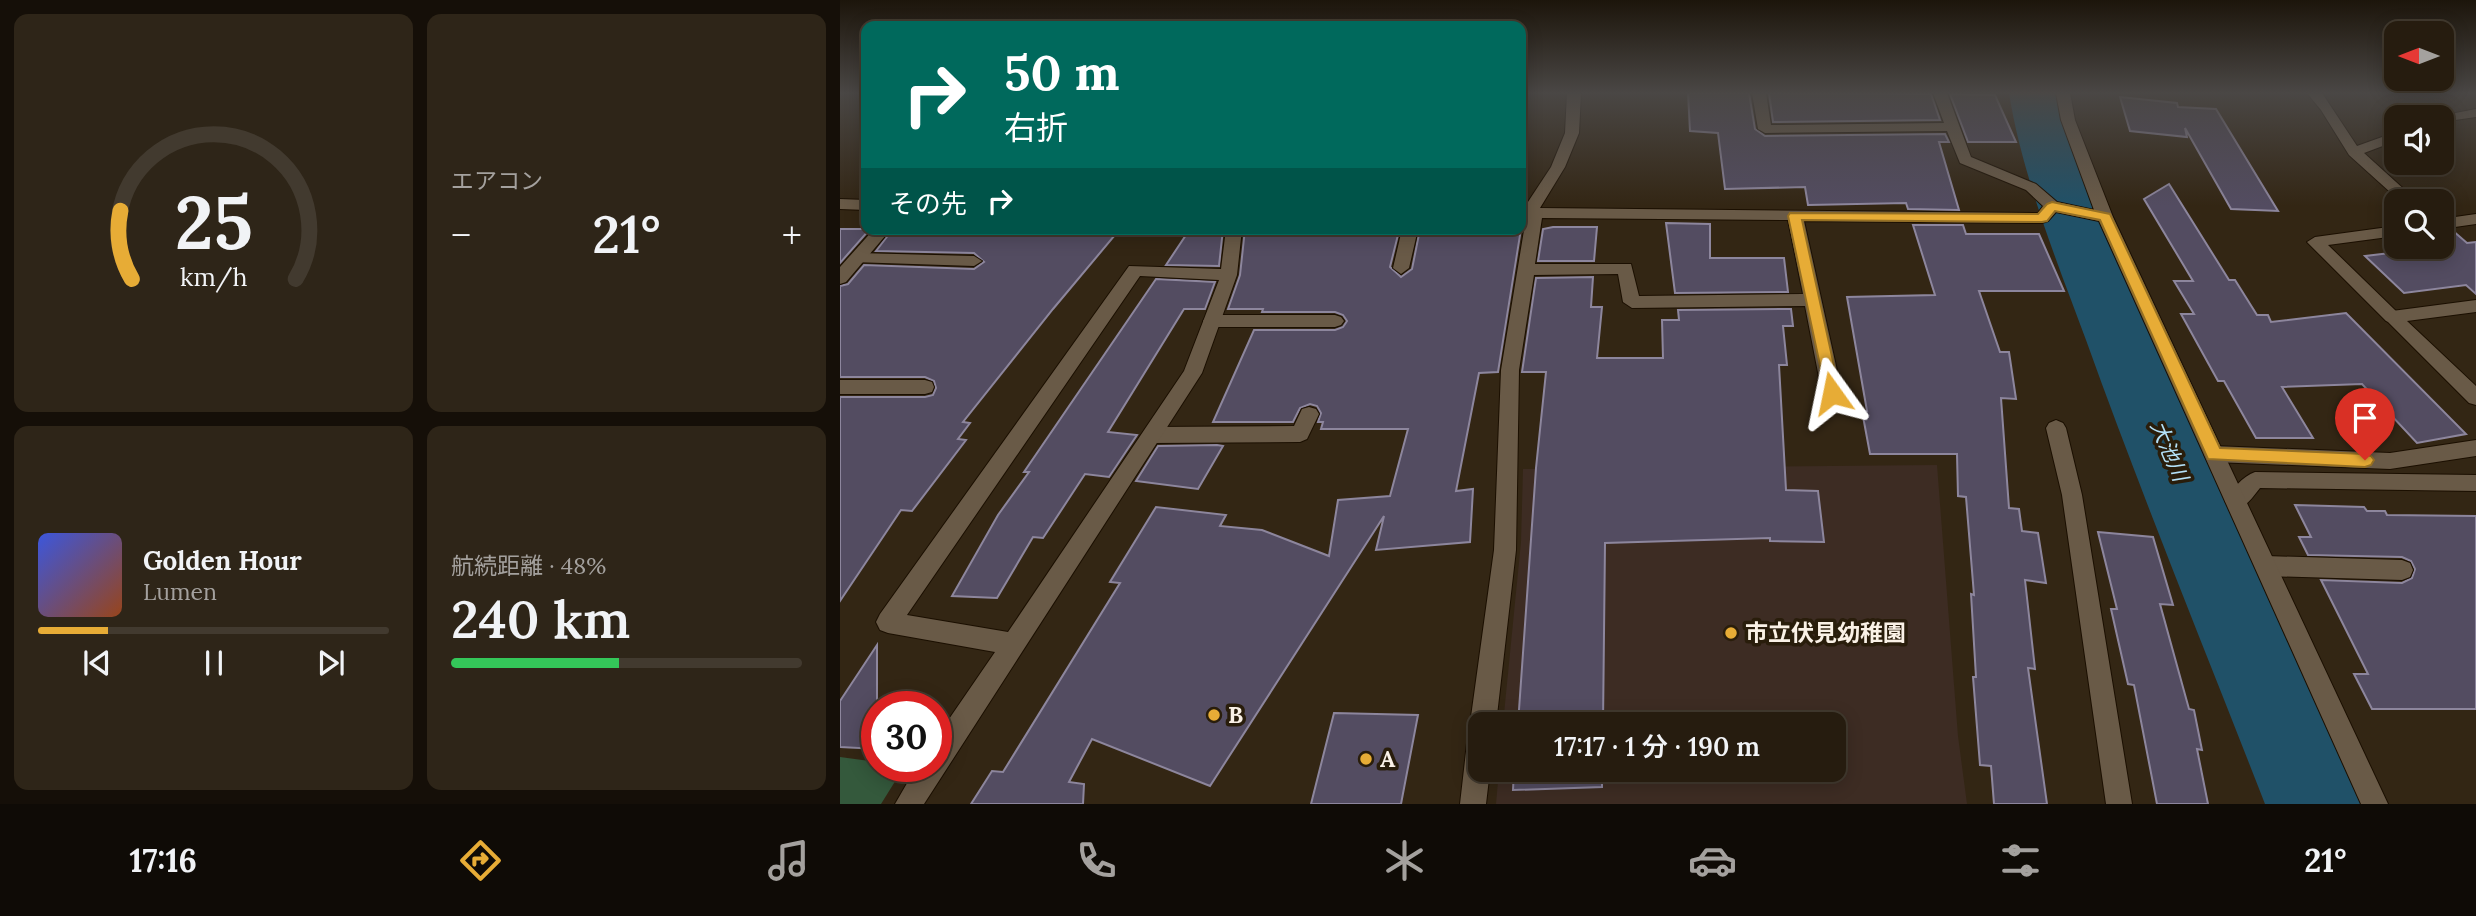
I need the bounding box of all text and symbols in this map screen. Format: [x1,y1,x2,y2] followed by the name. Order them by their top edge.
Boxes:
[2384,21,2454,91] north arrow
[2384,21,2454,259] map controls
[1004,41,1120,103] text: 50 m
[889,49,980,140] icon: right
[2384,105,2454,175] button: sound
[1004,107,1068,148] text: 右折
[451,166,543,195] text: エアコン
[174,176,253,269] text: 25
[981,182,1019,220] icon: right
[889,187,967,220] text: その先
[2384,189,2454,259] button: search
[592,201,661,267] text: 21°
[451,211,471,259] text: −
[782,211,802,259] text: +
[180,261,247,293] text: km/h
[1795,356,1869,430] position arrow
[2335,388,2395,460] pin
[2346,399,2384,437] icon: arrive
[2145,417,2195,487] water label: 大池川
[143,544,302,577] text: Golden Hour
[451,551,606,580] text: 航続距離 · 48%
[143,577,217,606] text: Lumen
[451,586,631,652] text: 240 km
[1745,618,1906,647] place label: 市立伏見幼稚園
[1723,625,1739,641] marker: 市立伏見幼稚園
[78,644,116,682] icon: previous
[195,644,233,682] icon: pause
[312,644,350,682] icon: next
[861,691,952,782] speed limit sign: 30
[1228,700,1243,729] place label: B
[1206,707,1222,723] marker: B
[1554,730,1760,763] text: 17:17 · 1 分 · 190 m
[1380,744,1396,773] place label: A
[1358,751,1374,767] marker: A
[456,836,505,885] icon: directions
[764,836,813,885] icon: music
[1072,836,1121,885] icon: phone
[1380,836,1429,885] icon: climate
[1688,836,1737,885] icon: car
[1996,836,2045,885] icon: filters
[130,840,197,881] text: 17:16
[2304,840,2346,881] text: 21°

